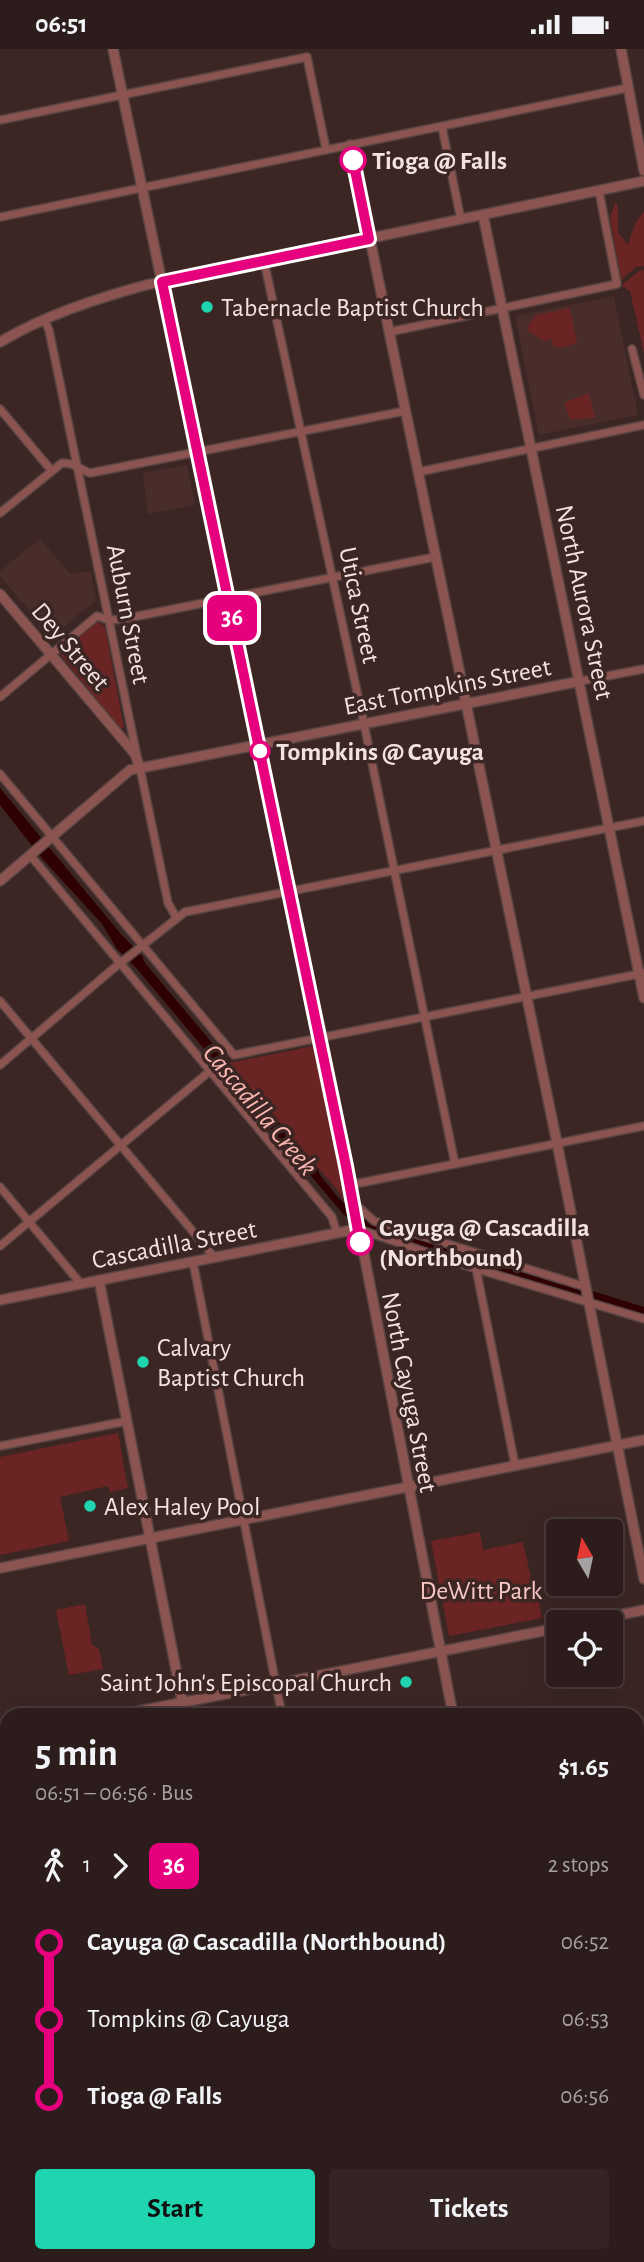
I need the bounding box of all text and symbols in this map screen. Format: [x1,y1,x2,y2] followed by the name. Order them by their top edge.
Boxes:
[35,11,88,37] text: 06:51
[340,147,366,173] marker: Tioga @ Falls
[372,148,507,174] place label: Tioga @ Falls
[221,295,484,321] place label: Tabernacle Baptist Church
[199,299,215,315] marker: Tabernacle Baptist Church
[551,503,617,702] street label: North Aurora Street
[102,542,154,686] street label: Auburn Street
[334,545,384,666] street label: Utica Street
[201,595,264,641] line badge: 36
[26,598,114,695] street label: Dey Street
[221,606,243,630] text: 36
[341,654,553,720] street label: East Tompkins Street
[276,739,484,765] place label: Tompkins @ Cayuga
[250,741,270,761] marker: Tompkins @ Cayuga
[197,1039,322,1181] water label: Cascadilla Creek
[379,1215,590,1271] place label: Cayuga @ Cascadilla (Northbound)
[90,1216,259,1274] street label: Cascadilla Street
[347,1229,373,1255] marker: Cayuga @ Cascadilla (Northbound)
[377,1290,441,1495] street label: North Cayuga Street
[157,1335,305,1391] place label: Calvary Baptist Church
[135,1354,151,1370] marker: Calvary Baptist Church
[104,1494,261,1520] place label: Alex Haley Pool
[82,1498,98,1514] marker: Alex Haley Pool
[546,1519,623,1596] north arrow
[546,1519,623,1687] map controls
[420,1578,543,1604] park label: DeWitt Park
[546,1610,623,1687] button: locate
[100,1670,392,1696] place label: Saint John's Episcopal Church
[398,1674,414,1690] marker: Saint John's Episcopal Church
[35,1735,118,1773] text: 5 min
[558,1754,609,1780] text: $1.65
[35,1782,193,1805] text: 06:51 – 06:56 · Bus
[35,1847,73,1885] icon: walk
[101,1847,139,1885] icon: forward
[83,1854,91,1877] text: 1
[163,1854,185,1878] text: 36
[548,1854,609,1877] text: 2 stops
[87,1929,447,1955] text: Cayuga @ Cascadilla (Northbound)
[561,1931,609,1954] text: 06:52
[87,2006,290,2032] text: Tompkins @ Cayuga
[562,2008,609,2031] text: 06:53
[87,2083,222,2109] text: Tioga @ Falls
[560,2085,609,2108] text: 06:56
[35,2169,315,2249] button: Start
[329,2169,609,2249] button: Tickets

